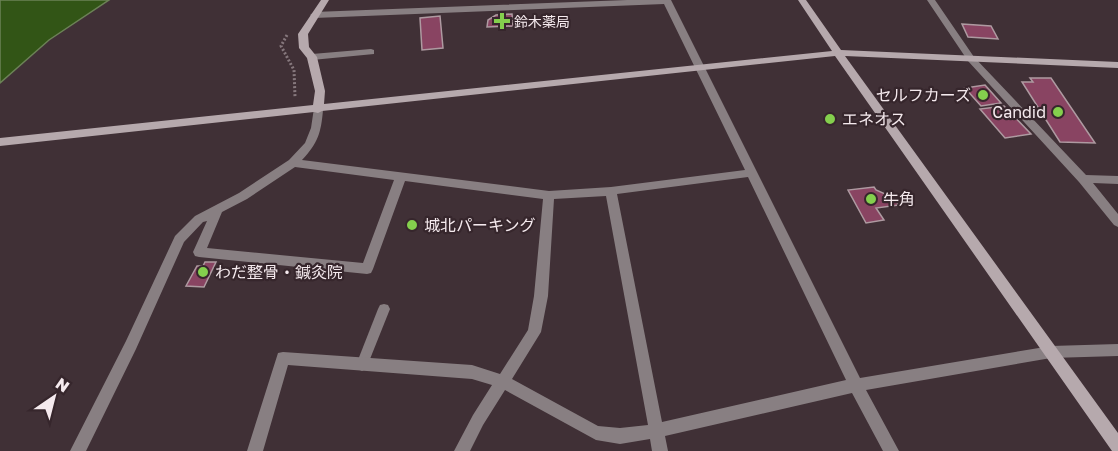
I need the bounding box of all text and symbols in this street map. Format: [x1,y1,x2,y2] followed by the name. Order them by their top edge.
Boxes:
[514,13,570,30] place label: 鈴木薬局
[495,14,509,28] marker: 鈴木薬局
[876,85,971,105] place label: セルフカーズ
[976,88,990,102] marker: セルフカーズ
[992,102,1046,122] place label: Candid
[1051,105,1065,119] marker: Candid
[842,109,906,129] place label: エネオス
[823,112,837,126] marker: エネオス
[883,189,915,209] place label: 牛角
[864,192,878,206] marker: 牛角
[424,215,536,235] place label: 城北パーキング
[405,218,419,232] marker: 城北パーキング
[215,262,343,282] place label: わだ整骨・鍼灸院
[196,265,210,279] marker: わだ整骨・鍼灸院
[24,367,84,427] north arrow
[52,373,73,396] text: N

